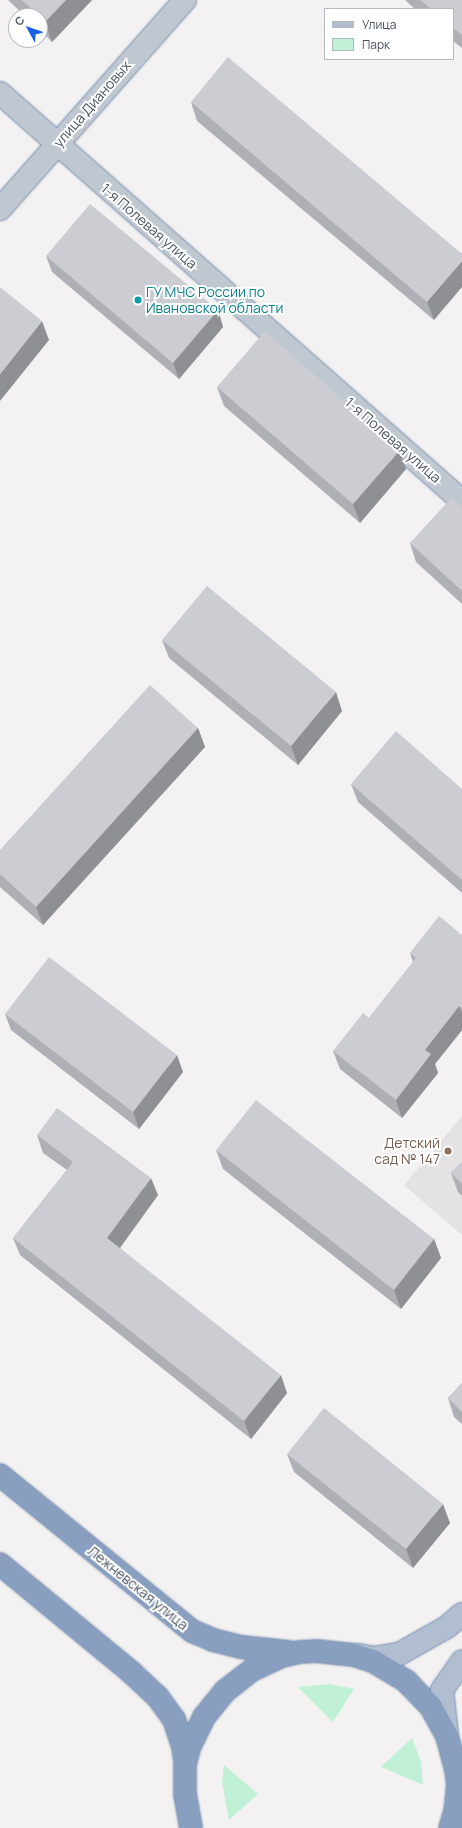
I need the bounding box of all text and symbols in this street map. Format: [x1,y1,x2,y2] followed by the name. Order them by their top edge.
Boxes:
[8,8,48,48] north arrow
[324,8,454,60] legend
[11,13,28,29] text: С
[362,16,396,33] text: Улица
[362,36,390,53] text: Парк
[50,57,134,151] street label: улица Диановых
[98,180,200,272] street label: 1-я Полевая улица
[146,284,283,316] place label: ГУ МЧС России по Ивановской области
[133,295,143,305] marker: ГУ МЧС России по Ивановской области
[342,394,444,486] street label: 1-я Полевая улица
[374,1135,440,1168] place label: Детский сад № 147
[443,1146,453,1156] marker: Детский сад № 147
[85,1542,191,1634] street label: Лежневская улица

